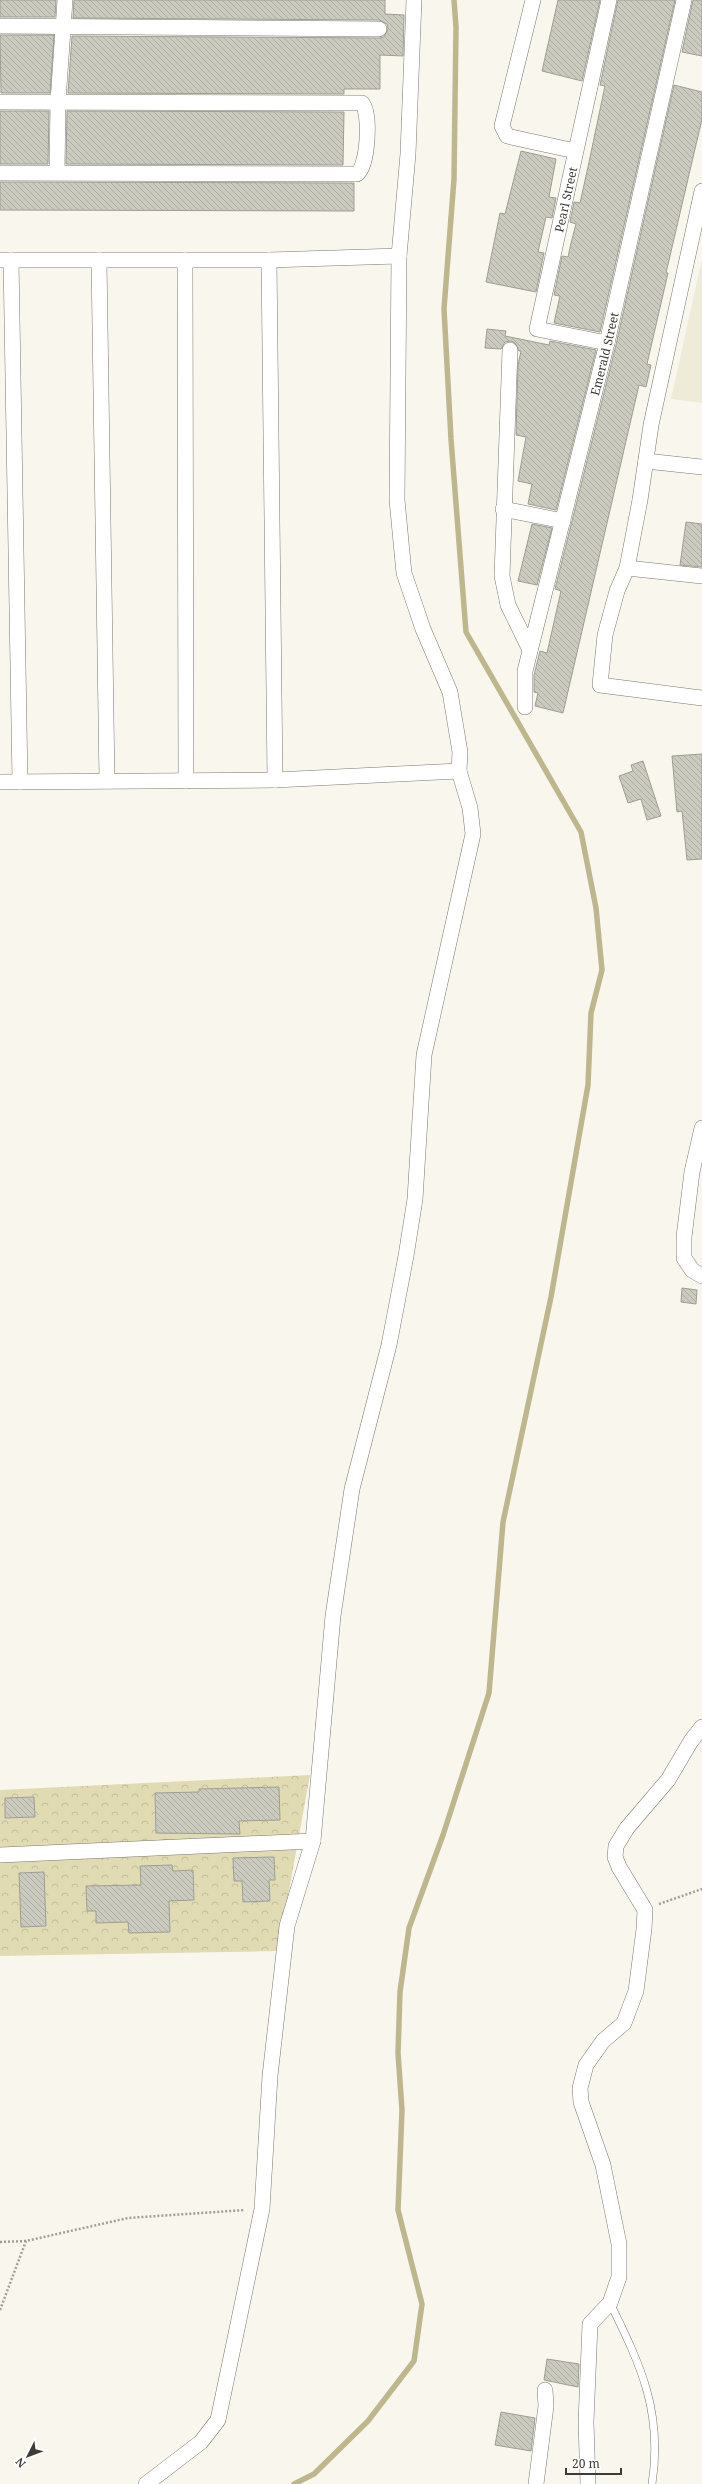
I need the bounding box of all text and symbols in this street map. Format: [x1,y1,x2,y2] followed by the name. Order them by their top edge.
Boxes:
[550,165,581,234] street label: Pearl Street
[586,310,622,397] street label: Emerald Street
[8,2436,48,2476] north arrow
[566,2450,621,2476] scale bar
[12,2455,29,2471] text: N
[572,2455,600,2472] text: 20 m

